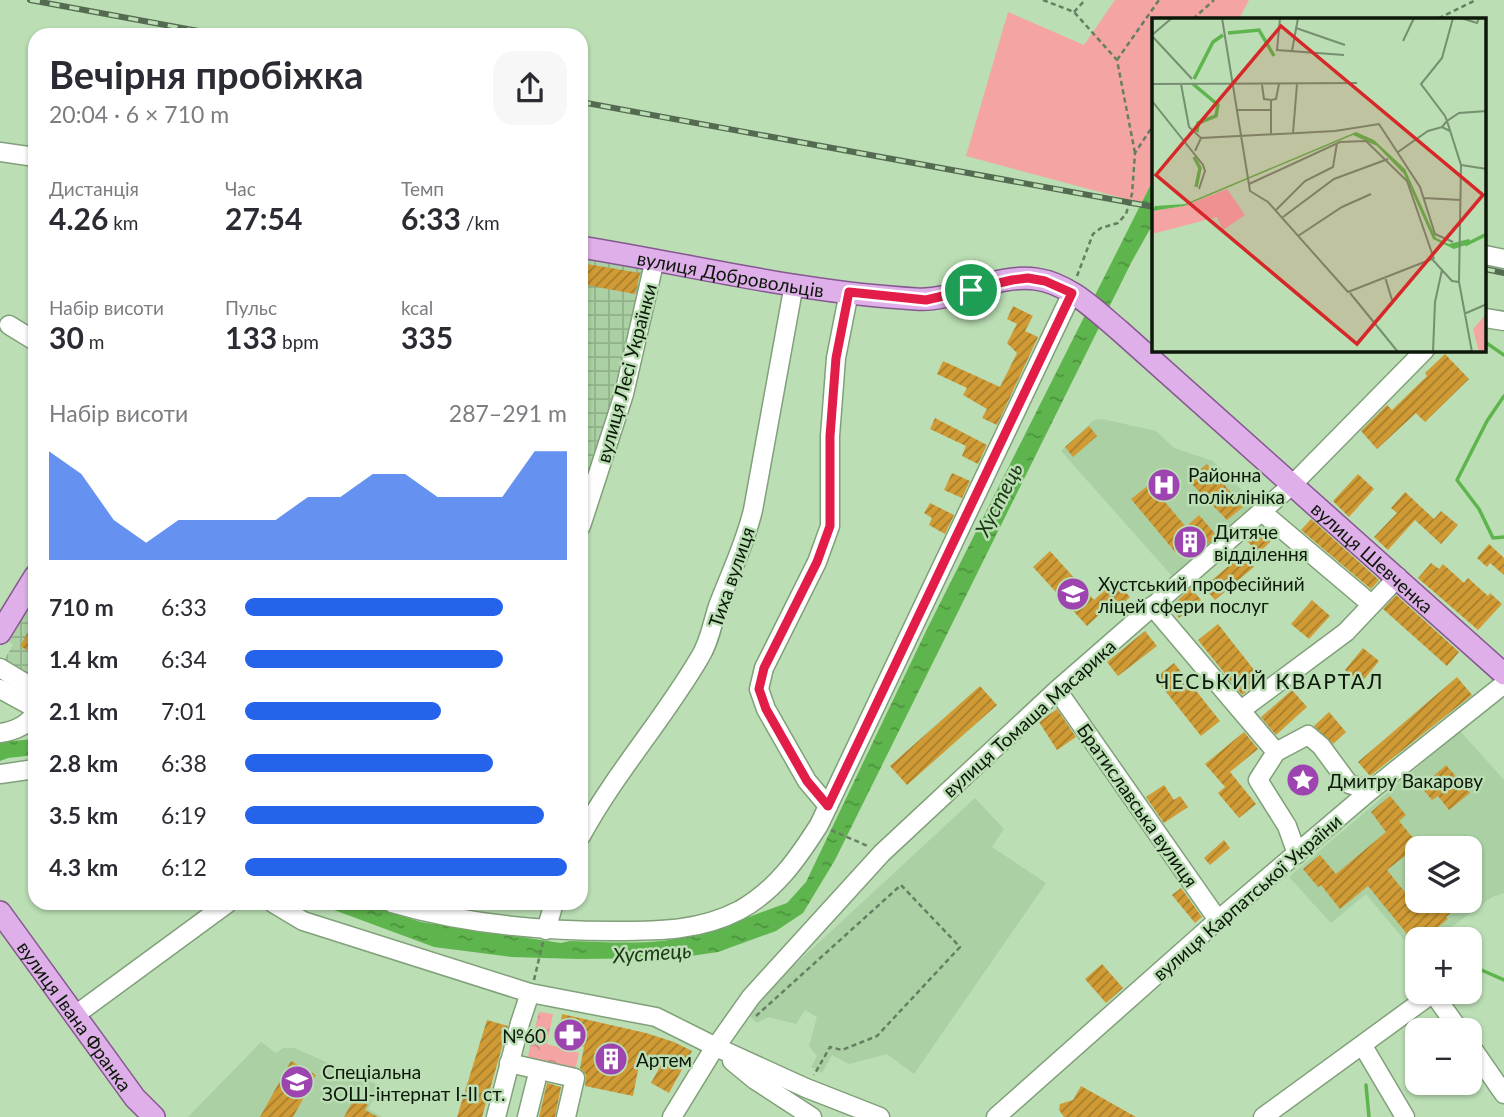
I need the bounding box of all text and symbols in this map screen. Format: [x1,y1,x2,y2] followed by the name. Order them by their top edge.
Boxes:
[1152,18,1486,352] inset map
[49,51,364,97] text: Вечірня пробіжка
[493,51,567,125] button: share
[49,100,229,128] text: 20:04 · 6 × 710 m
[49,177,139,200] text: Дистанція
[225,177,256,200] text: Час
[401,177,444,200] text: Темп
[49,200,108,236] text: 4.26
[225,200,302,236] text: 27:54
[401,200,461,236] text: 6:33
[108,211,138,234] text: km
[461,211,500,234] text: /km
[635,246,826,301] street label: вулиця Добровольців
[941,260,1001,320] pin
[952,271,990,309] icon: arrive
[591,281,661,465] street label: вулиця Лесі Українки
[49,296,164,319] text: Набір висоти
[225,296,277,319] text: Пульс
[401,296,433,319] text: kcal
[49,319,84,355] text: 30
[225,319,277,355] text: 133
[401,319,453,355] text: 335
[84,330,104,353] text: m
[277,330,319,353] text: bpm
[49,399,188,427] text: Набір висоти
[449,399,567,427] text: 287–291 m
[968,458,1027,541] water label: Хустець
[1188,463,1285,508] place label: Районна поліклініка
[1145,466,1183,504] hospital icon: Районна поліклініка
[1307,496,1438,617] street label: вулиця Шевченка
[1214,520,1308,565] place label: Дитяче відділення
[1171,523,1209,561] building icon: Дитяче відділення
[703,524,759,630] street label: Тиха вулиця
[1098,572,1305,617] place label: Хустський професійний ліцей сфери послуг
[1054,575,1092,613] school or university icon: Хустський професійний ліцей сфери послуг
[49,593,114,621] text: 710 m
[161,593,207,621] text: 6:33
[938,634,1120,802] street label: вулиця Томаша Масарика
[49,645,118,673] text: 1.4 km
[161,645,207,673] text: 6:34
[1156,668,1384,693] district label: ЧЕСЬКИЙ КВАРТАЛ
[49,697,118,725] text: 2.1 km
[161,697,207,725] text: 7:01
[1073,719,1203,891] street label: Братиславська вулиця
[49,749,118,777] text: 2.8 km
[161,749,207,777] text: 6:38
[1284,761,1322,799] place icon: Дмитру Вакарову
[1328,769,1483,792] place label: Дмитру Вакарову
[49,801,118,829] text: 3.5 km
[161,801,207,829] text: 6:19
[1148,809,1346,985] street label: вулиця Карпатської України
[1405,836,1482,1095] map controls
[1405,836,1482,913] button: layers
[49,853,118,881] text: 4.3 km
[161,853,207,881] text: 6:12
[1405,927,1482,1004] button: +
[13,936,137,1095] street label: вулиця Івана Франка
[611,937,692,967] water label: Хустець
[551,1016,589,1054] pharmacy icon: №60
[1405,1018,1482,1095] button: −
[502,1024,546,1047] place label: №60
[592,1040,630,1078] building icon: Артем
[636,1048,692,1071] place label: Артем
[322,1060,505,1105] place label: Спеціальна ЗОШ-інтернат І-ІІ ст.
[278,1063,316,1101] school or university icon: Спеціальна ЗОШ-інтернат І-ІІ ст.

